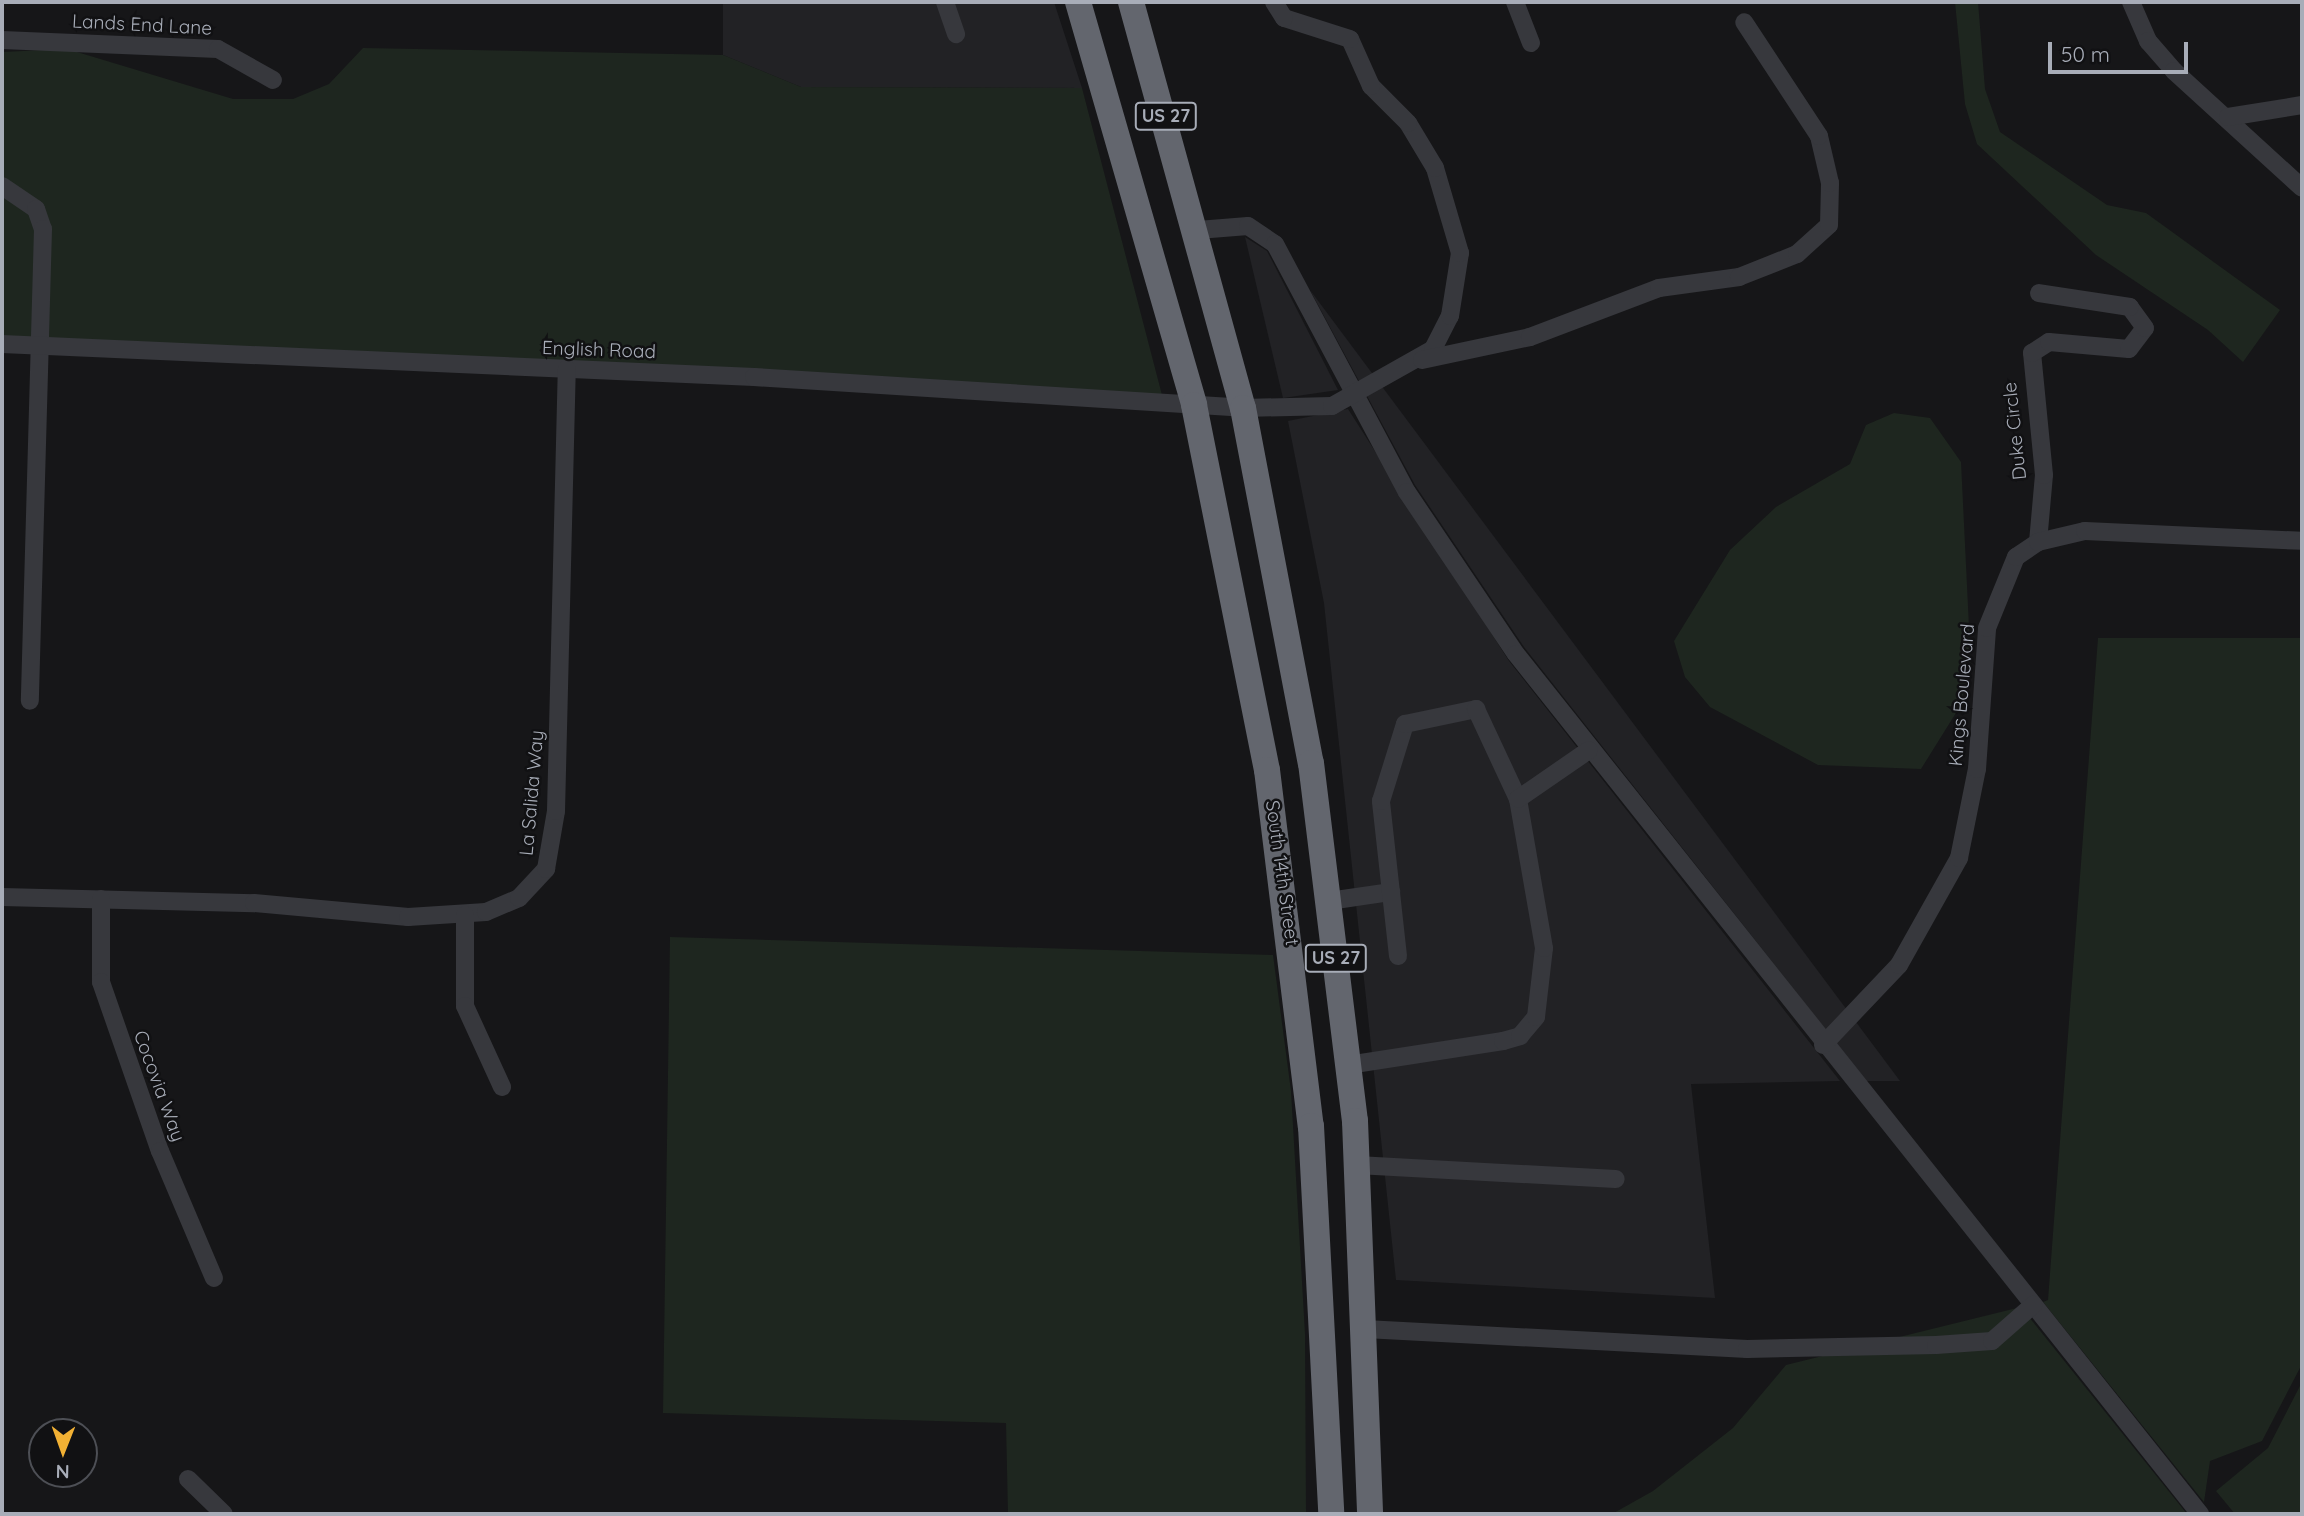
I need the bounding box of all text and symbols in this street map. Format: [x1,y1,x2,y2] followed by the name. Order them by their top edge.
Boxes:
[71,10,213,40] street label: Lands End Lane
[2052,28,2192,72] scale bar
[2061,41,2110,67] text: 50 m
[1134,102,1198,131] road number: US 27
[542,337,656,363] street label: English Road
[1999,381,2031,481] street label: Duke Circle
[1944,623,1980,767] street label: Kings Boulevard
[515,729,549,857] street label: La Salida Way
[1261,799,1303,947] street label: South 14th Street
[1304,944,1368,973] road number: US 27
[128,1027,190,1145] street label: Cocovia Way
[28,1418,98,1488] north arrow
[55,1460,70,1484] text: N

